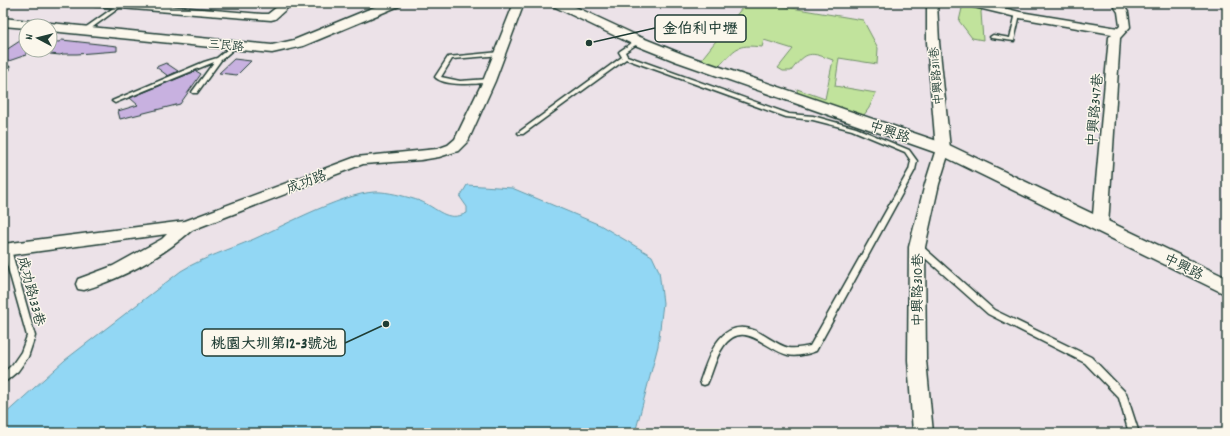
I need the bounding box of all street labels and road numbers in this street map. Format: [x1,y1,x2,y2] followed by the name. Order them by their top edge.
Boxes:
[207,36,245,57] street label: 三民路
[926,46,949,106] street label: 中興路311巷
[1083,72,1109,148] street label: 中興路347巷
[866,117,912,149] street label: 中興路
[284,166,330,200] street label: 成功路
[1160,250,1206,286] street label: 中興路
[909,253,929,326] street label: 中興路310巷
[11,254,49,330] street label: 成功路133巷

